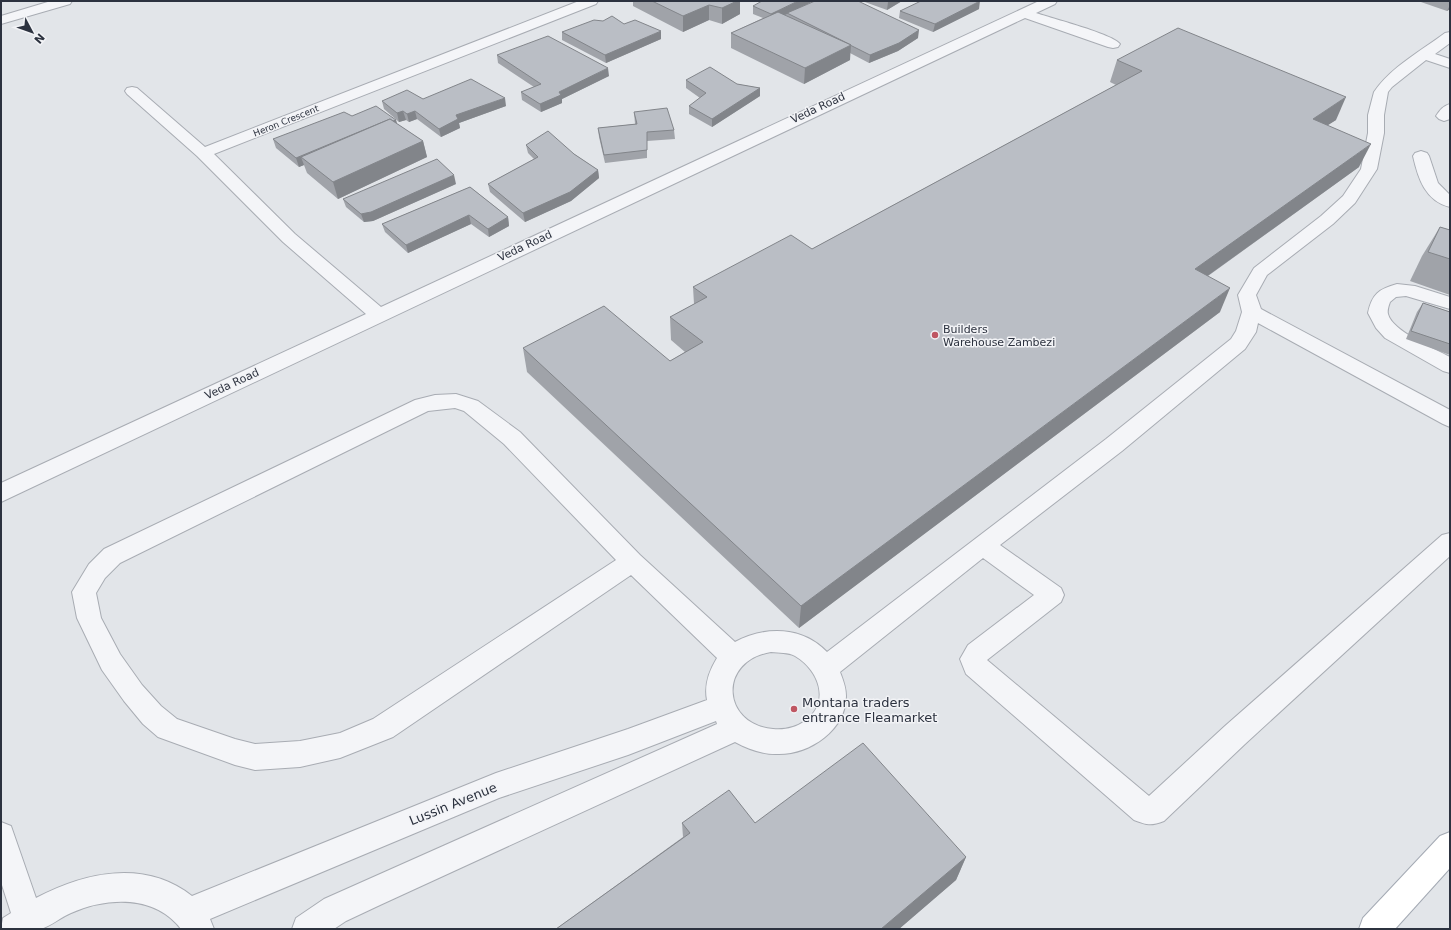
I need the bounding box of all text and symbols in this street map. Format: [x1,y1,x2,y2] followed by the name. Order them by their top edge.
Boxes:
[12,12,52,52] north arrow
[31,30,47,46] text: N
[789,90,847,126] street label: Veda Road
[252,103,321,139] street label: Heron Crescent
[496,228,554,264] street label: Veda Road
[943,323,1055,349] place label: Builders Warehouse Zambezi
[930,330,940,340] marker: Builders Warehouse Zambezi
[203,366,261,402] street label: Veda Road
[802,695,937,725] place label: Montana traders entrance Fleamarket
[789,704,799,714] marker: Montana traders entrance Fleamarket
[407,780,499,828] street label: Lussin Avenue

